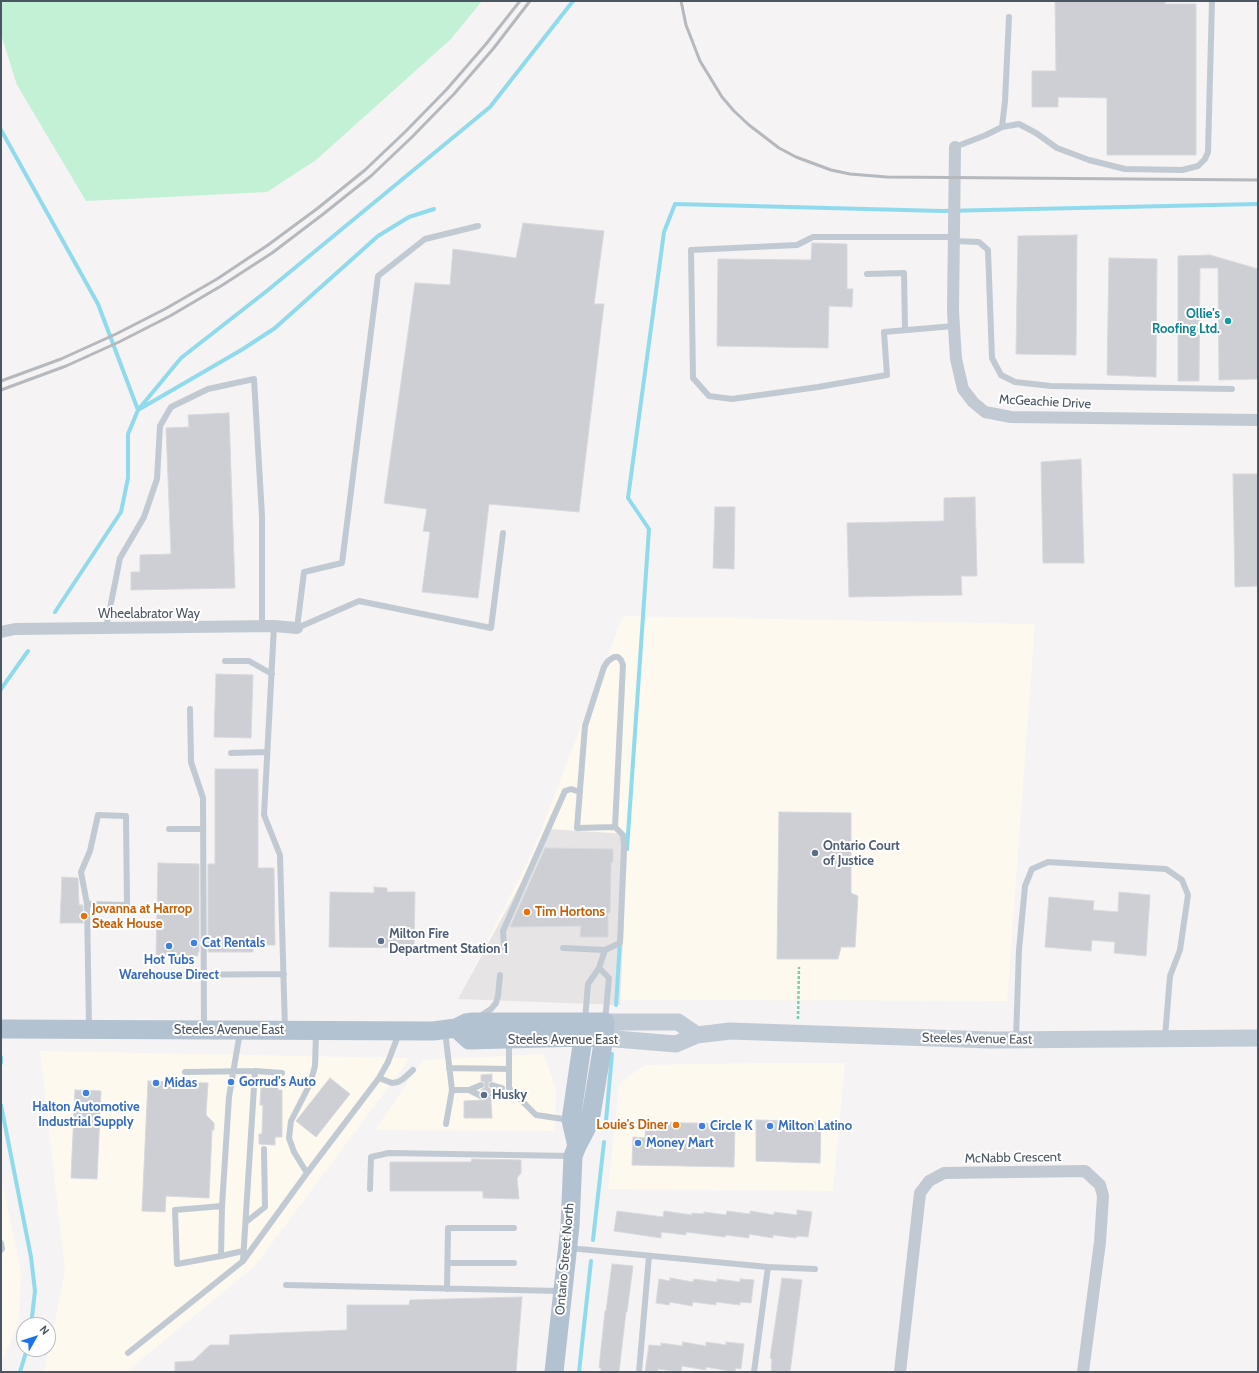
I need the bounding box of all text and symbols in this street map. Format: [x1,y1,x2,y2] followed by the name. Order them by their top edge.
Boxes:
[1152,306,1220,337] place label: Ollie's Roofing Ltd.
[1223,316,1233,326] marker: Ollie's Roofing Ltd.
[999,392,1091,412] street label: McGeachie Drive
[98,606,200,622] street label: Wheelabrator Way
[823,838,900,869] place label: Ontario Court of Justice
[810,848,820,858] marker: Ontario Court of Justice
[92,901,192,932] place label: Jovanna at Harrop Steak House
[535,904,605,920] place label: Tim Hortons
[522,907,532,917] marker: Tim Hortons
[79,911,89,921] marker: Jovanna at Harrop Steak House
[389,926,508,957] place label: Milton Fire Department Station 1
[202,935,265,951] place label: Cat Rentals
[376,936,386,946] marker: Milton Fire Department Station 1
[189,938,199,948] marker: Cat Rentals
[164,941,174,951] marker: Hot Tubs Warehouse Direct
[119,952,219,983] place label: Hot Tubs Warehouse Direct
[174,1022,284,1038] street label: Steeles Avenue East
[922,1030,1032,1048] street label: Steeles Avenue East
[508,1032,618,1048] street label: Steeles Avenue East
[239,1074,316,1090] place label: Gorrud's Auto
[164,1075,197,1091] place label: Midas
[226,1077,236,1087] marker: Gorrud's Auto
[151,1078,161,1088] marker: Midas
[492,1087,527,1103] place label: Husky
[81,1088,91,1098] marker: Halton Automotive Industrial Supply
[479,1090,489,1100] marker: Husky
[32,1099,140,1130] place label: Halton Automotive Industrial Supply
[596,1117,668,1133] place label: Louie's Diner
[710,1118,753,1134] place label: Circle K
[778,1118,852,1134] place label: Milton Latino
[671,1120,681,1130] marker: Louie's Diner
[697,1121,707,1131] marker: Circle K
[765,1121,775,1131] marker: Milton Latino
[646,1135,714,1151] place label: Money Mart
[633,1138,643,1148] marker: Money Mart
[965,1149,1061,1167] street label: McNabb Crescent
[552,1202,578,1316] street label: Ontario Street North
[16,1317,56,1357] north arrow
[37,1323,52,1338] text: N

